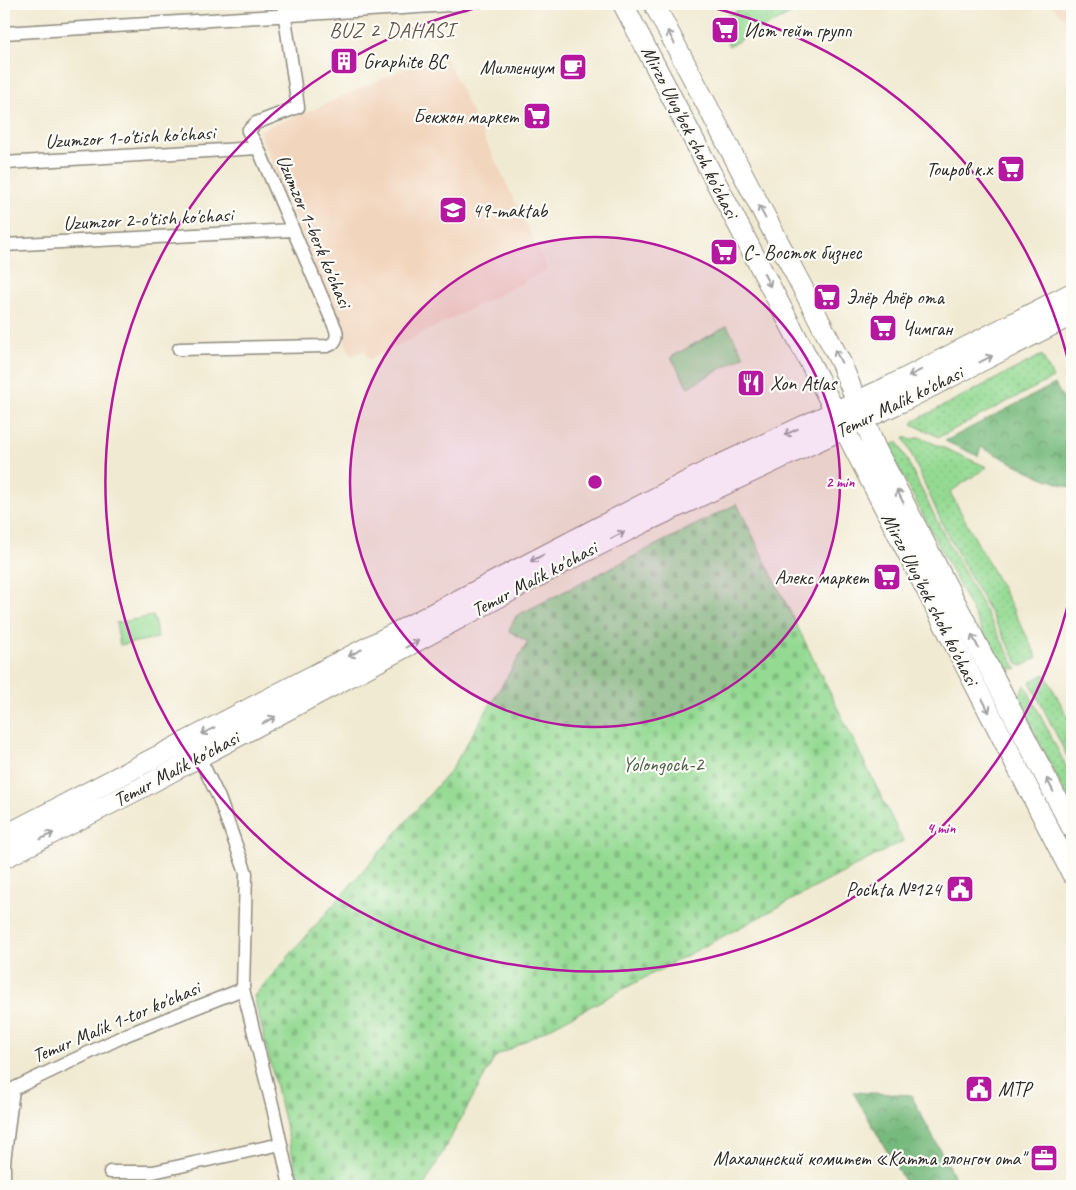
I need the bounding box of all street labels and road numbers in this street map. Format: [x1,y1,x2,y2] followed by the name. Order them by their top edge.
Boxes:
[636,42,745,224] street label: Mirzo Ulug'bek shoh ko'chasi
[45,120,218,154] street label: Uzumzor 1-o'tish ko'chasi
[270,151,358,313] street label: Uzumzor 1-berk ko'chasi
[63,202,236,236] street label: Uzumzor 2-o'tish ko'chasi
[831,359,969,444] street label: Temur Malik ko'chasi
[876,509,985,691] street label: Mirzo Ulug'bek shoh ko'chasi
[467,534,603,623] street label: Temur Malik ko'chasi
[109,724,245,813] street label: Temur Malik ko'chasi
[28,974,206,1069] street label: Temur Malik 1-tor ko'chasi

